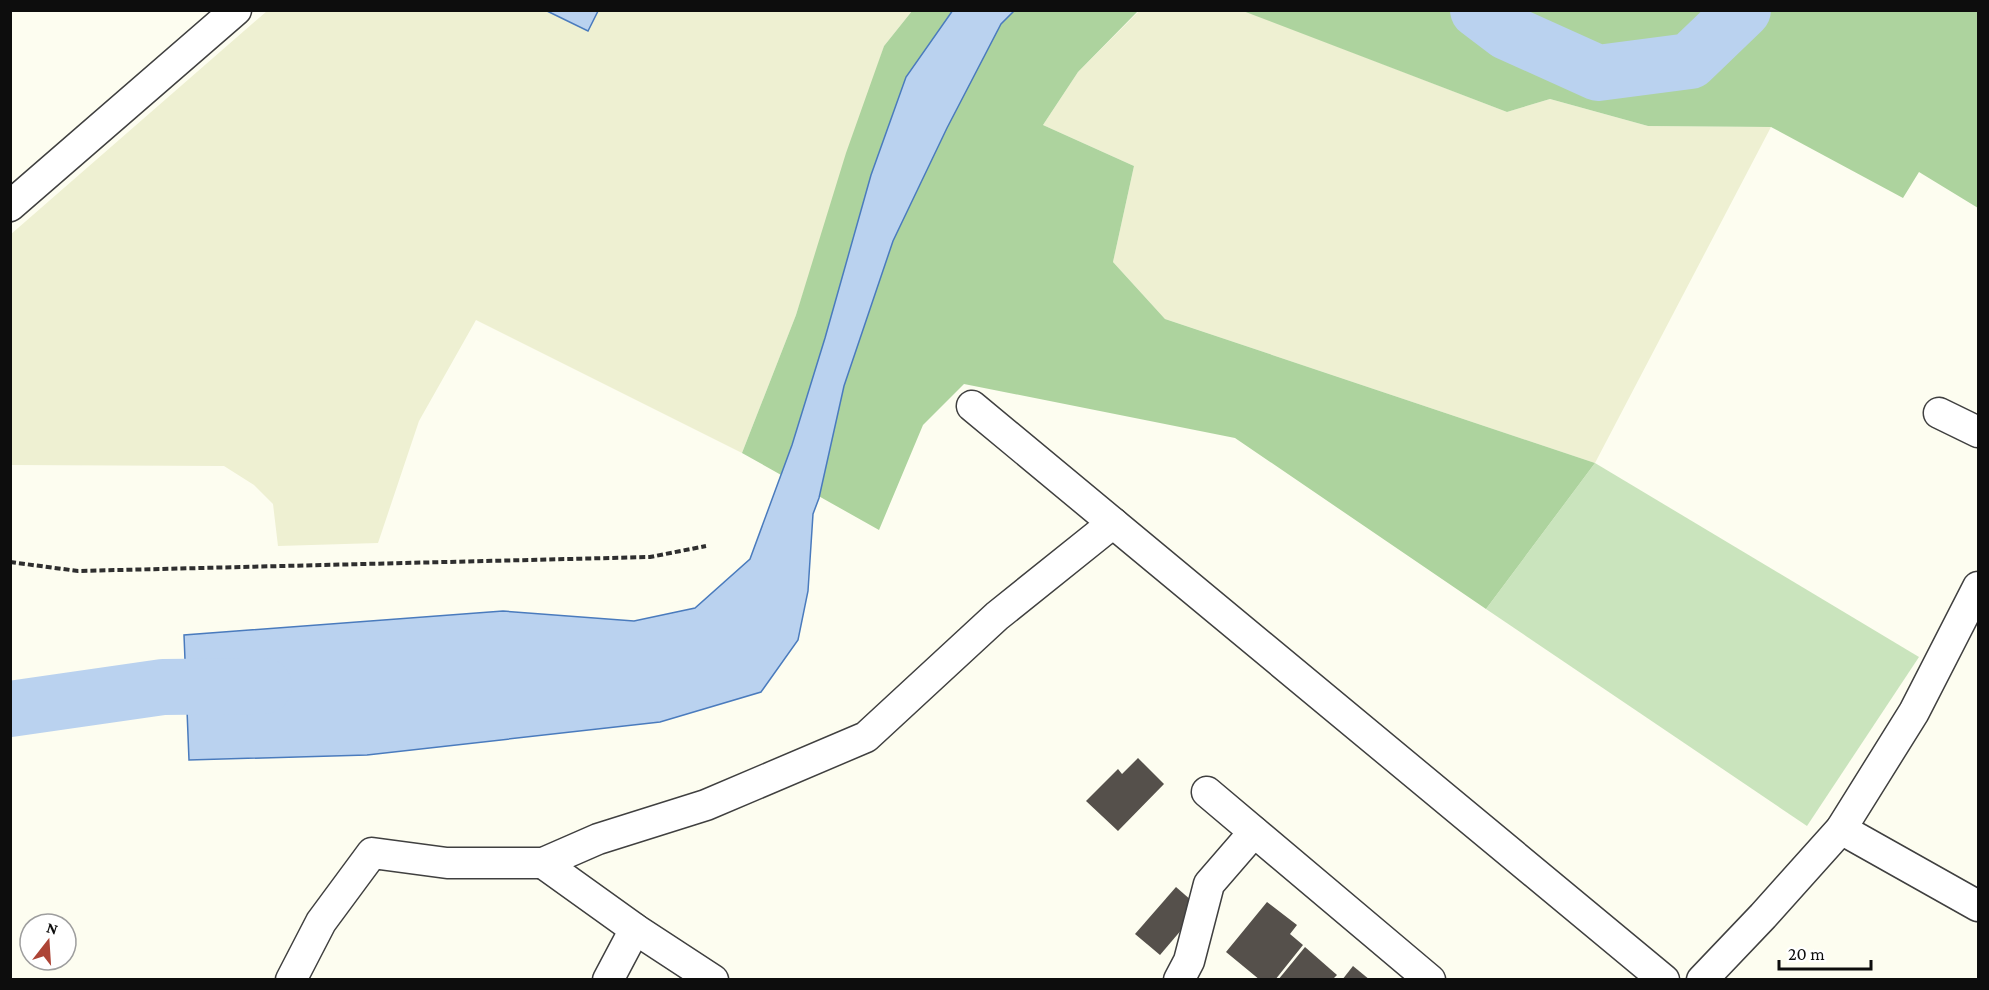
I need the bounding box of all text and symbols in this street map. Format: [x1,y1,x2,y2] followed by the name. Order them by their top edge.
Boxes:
[18,912,78,972] north arrow
[45,918,60,938] text: N
[1779,933,1870,971] scale bar
[1788,944,1825,964] text: 20 m

